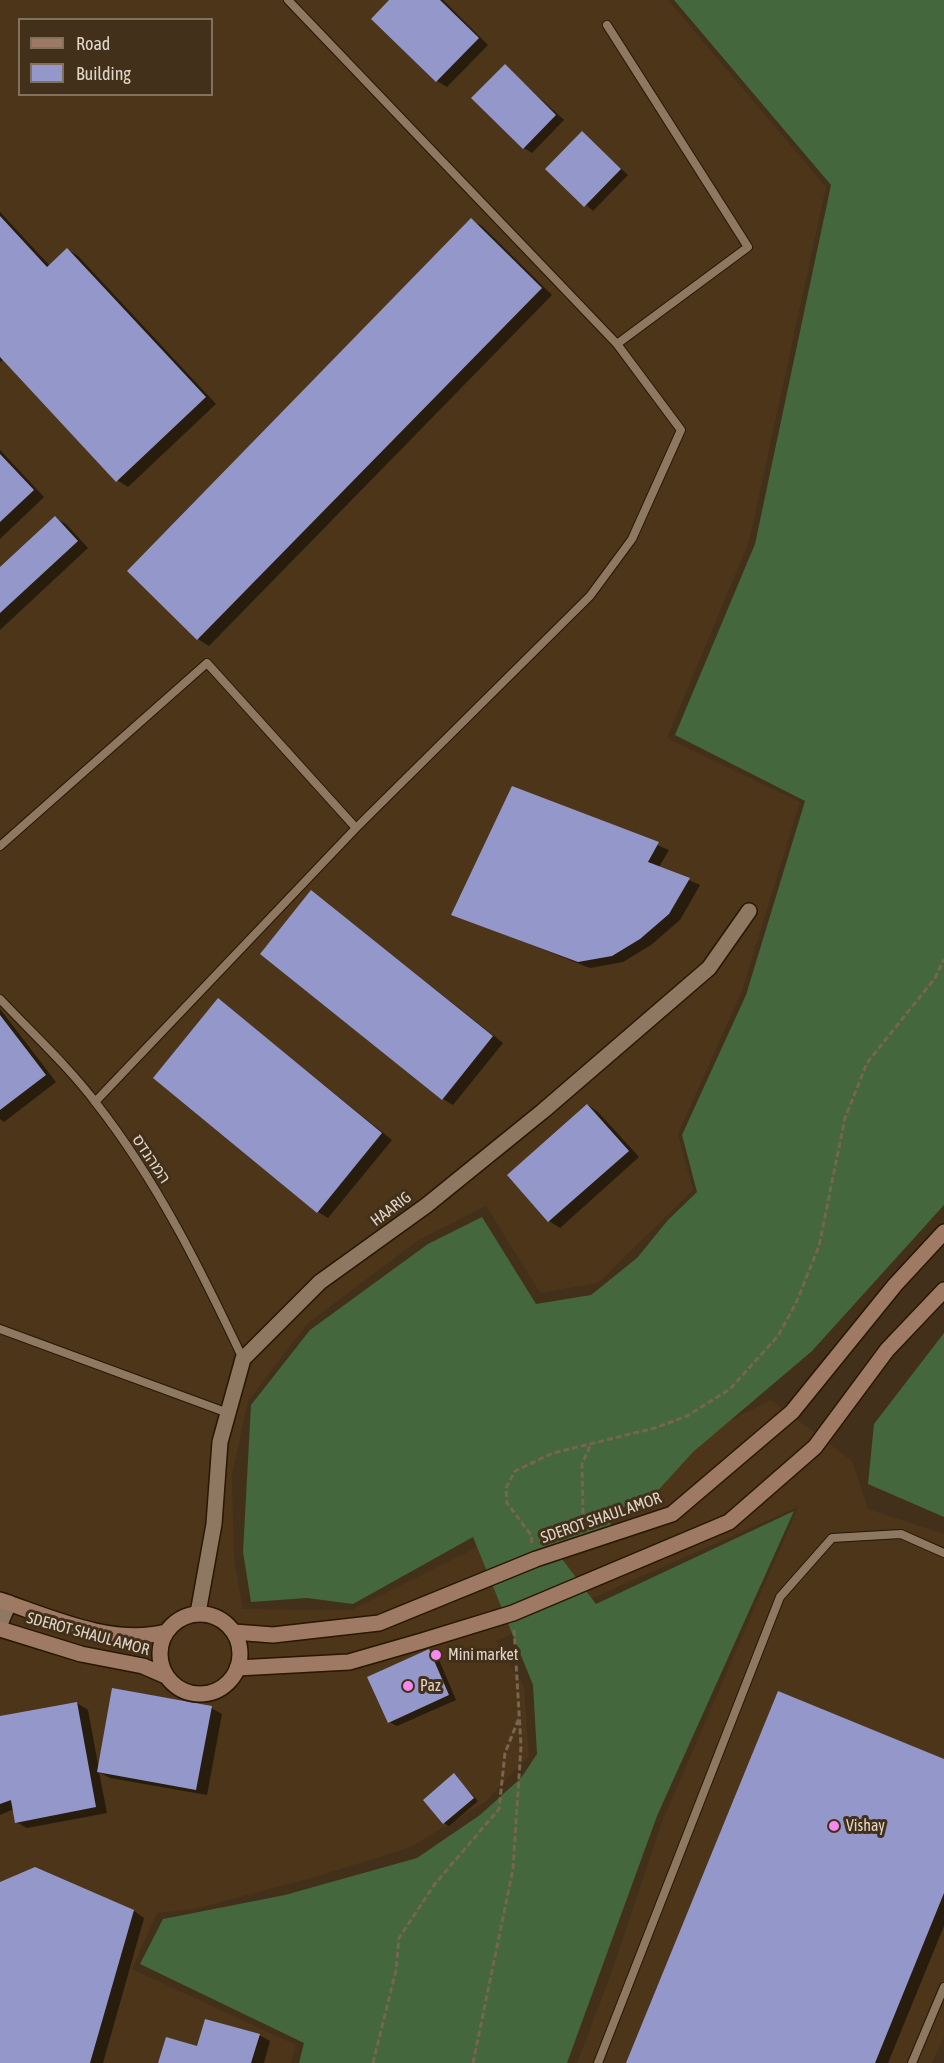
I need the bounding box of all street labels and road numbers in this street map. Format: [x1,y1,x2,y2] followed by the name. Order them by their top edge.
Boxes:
[128,1131,174,1187] street label: המהנדס
[367,1188,415,1230] street label: HAARIG
[538,1488,664,1548] street label: SDEROT SHAUL AMOR
[25,1608,151,1660] street label: SDEROT SHAUL AMOR

